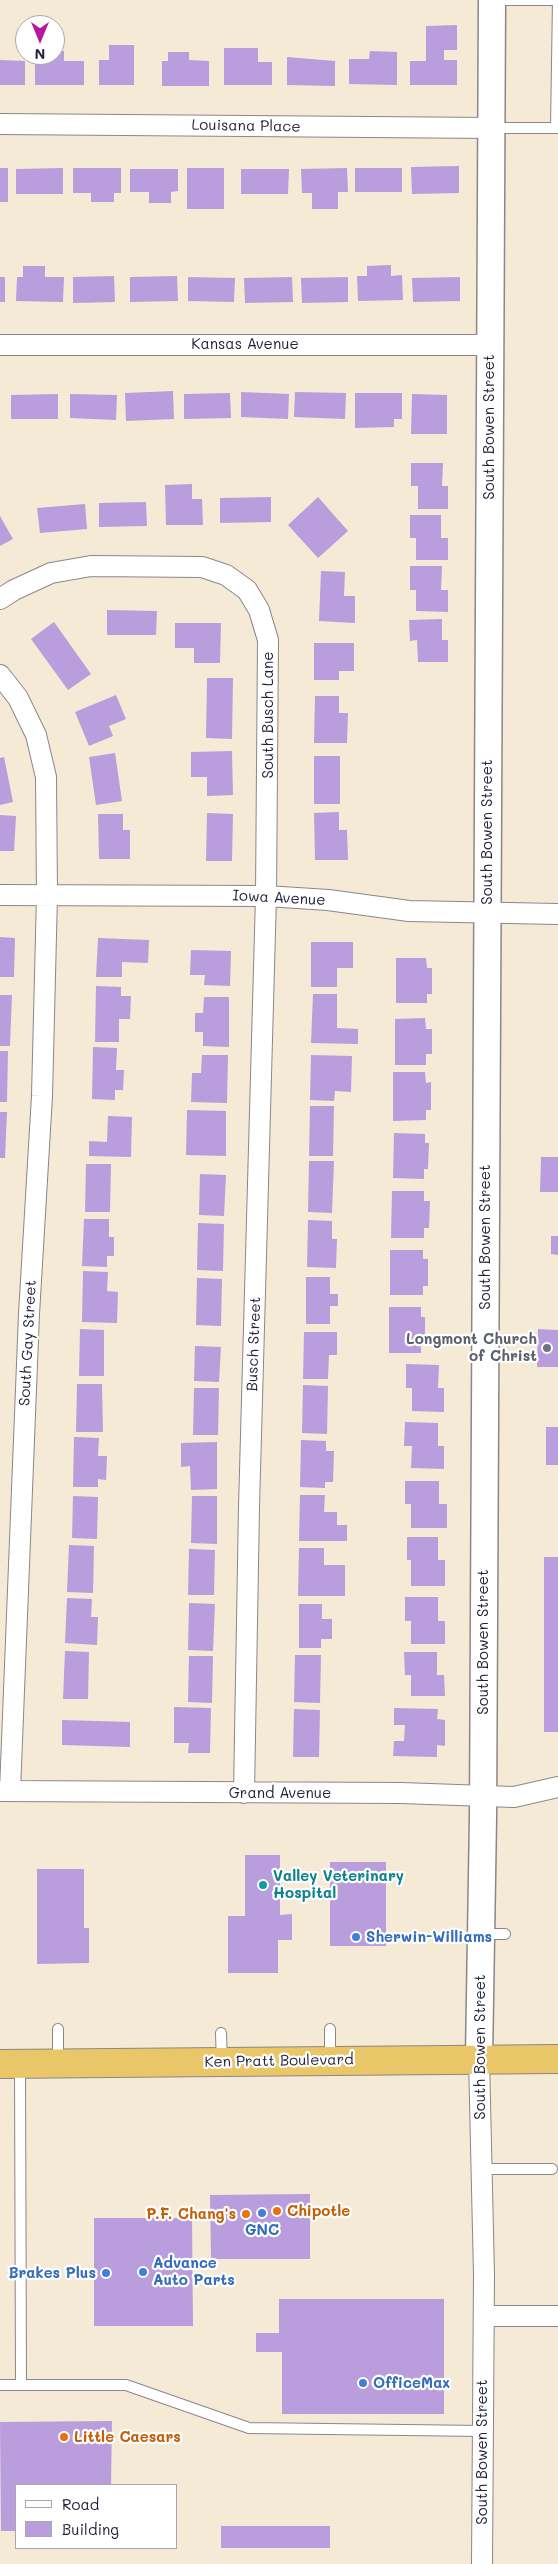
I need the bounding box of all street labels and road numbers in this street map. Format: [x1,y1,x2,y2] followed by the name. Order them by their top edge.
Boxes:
[191,116,301,136] street label: Louisana Place
[191,335,299,353] street label: Kansas Avenue
[480,354,498,500] street label: South Bowen Street
[259,651,277,779] street label: South Busch Lane
[478,759,496,905] street label: South Bowen Street
[232,887,326,909] street label: Iowa Avenue
[476,1164,494,1310] street label: South Bowen Street
[16,1279,40,1407] street label: South Gay Street
[243,1296,265,1392] street label: Busch Street
[474,1569,492,1715] street label: South Bowen Street
[229,1784,331,1802] street label: Grand Avenue
[471,1974,489,2120] street label: South Bowen Street
[204,2051,354,2071] street label: Ken Pratt Boulevard
[473,2379,491,2525] street label: South Bowen Street

